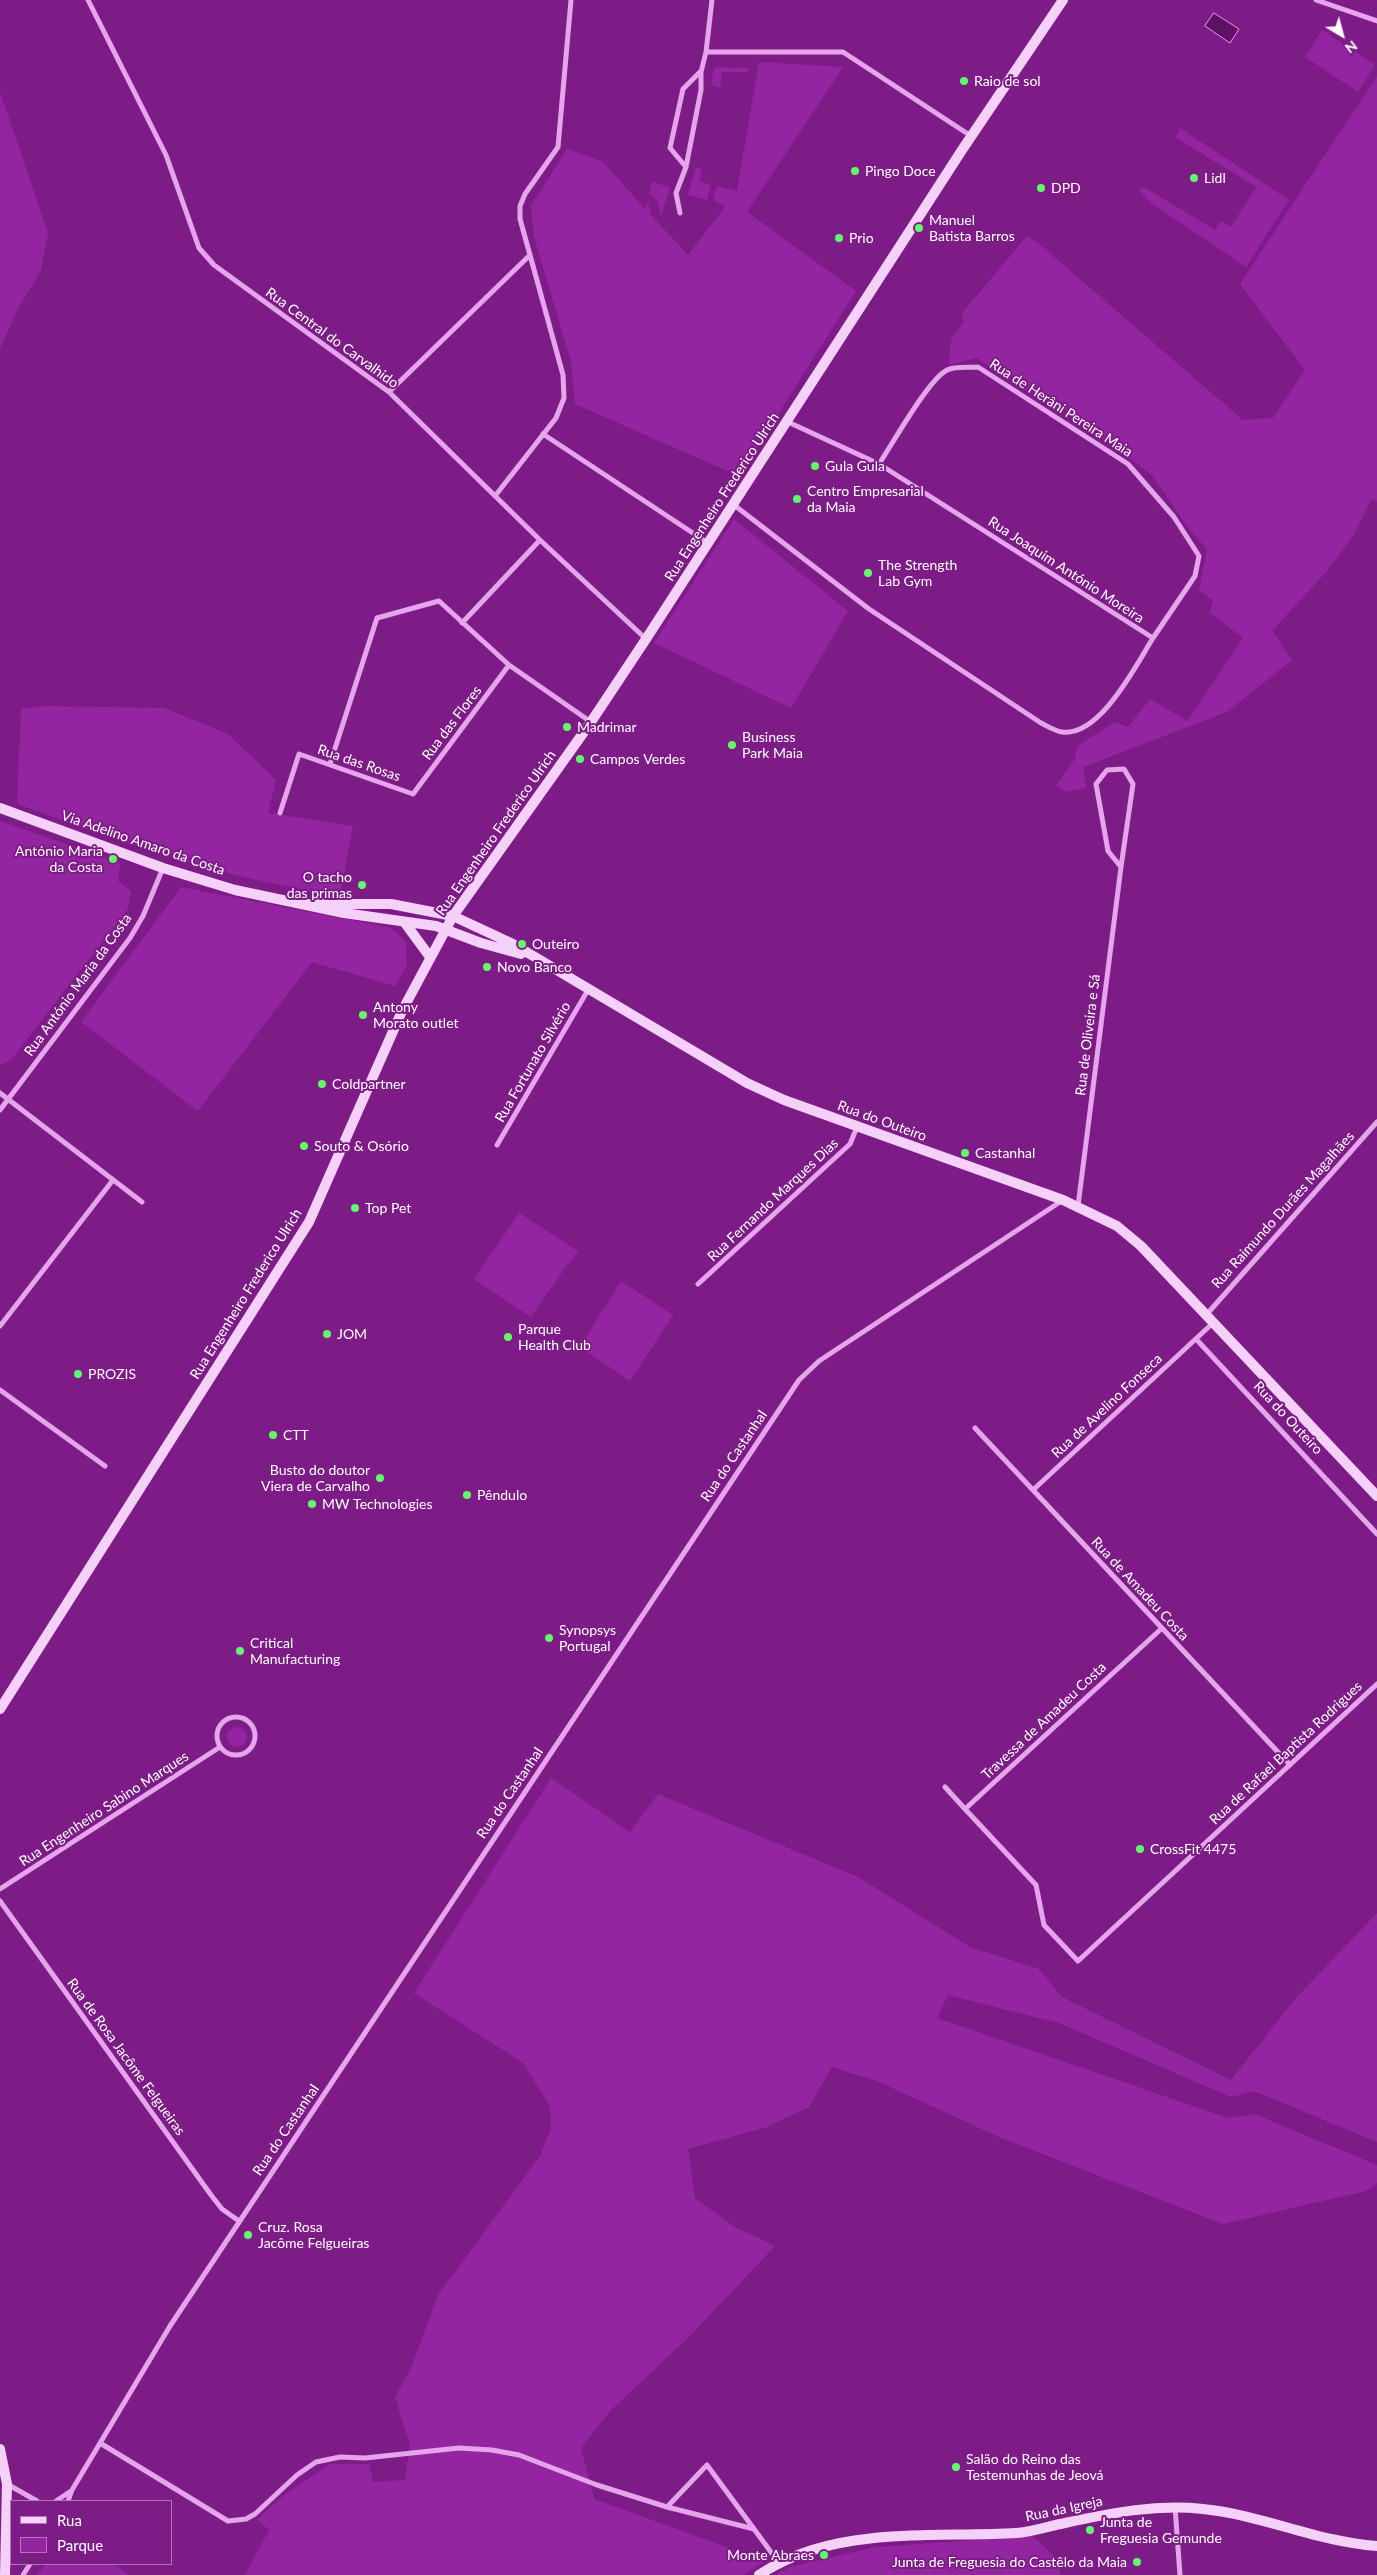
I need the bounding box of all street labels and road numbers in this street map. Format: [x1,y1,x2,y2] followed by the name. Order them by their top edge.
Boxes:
[262,284,402,392] street label: Rua Central do Carvalhido
[986,356,1136,460] street label: Rua de Herâni Pereira Maia
[661,410,783,584] street label: Rua Engenheiro Frederico Ulrich
[985,513,1147,627] street label: Rua Joaquim António Moreira
[419,683,485,763] street label: Rua das Flores
[315,741,403,785] street label: Rua das Rosas
[432,747,560,919] street label: Rua Engenheiro Frederico Ulrich
[59,807,227,879] street label: Via Adelino Amaro da Costa
[21,911,135,1059] street label: Rua António Maria da Costa
[1072,973,1104,1097] street label: Rua de Oliveira e Sá
[492,999,574,1125] street label: Rua Fortunato Silvério
[835,1097,929,1145] street label: Rua do Outeiro
[1208,1128,1358,1292] street label: Rua Raimundo Durães Magalhães
[704,1135,842,1265] street label: Rua Fernando Marques Dias
[187,1206,305,1382] street label: Rua Engenheiro Frederico Ulrich
[1048,1350,1166,1462] street label: Rua de Avelino Fonseca
[1250,1378,1326,1458] street label: Rua do Outeiro
[697,1407,771,1505] street label: Rua do Castanhal
[1088,1534,1192,1644] street label: Rua de Amadeu Costa
[978,1659,1110,1783] street label: Travessa de Amadeu Costa
[1206,1678,1366,1828] street label: Rua de Rafael Baptista Rodrigues
[473,1744,547,1842] street label: Rua do Castanhal
[16,1748,192,1870] street label: Rua Engenheiro Sabino Marques
[63,1975,189,2139] street label: Rua de Rosa Jacôme Felgueiras
[249,2081,323,2179] street label: Rua do Castanhal
[1024,2493,1104,2525] street label: Rua da Igreja

